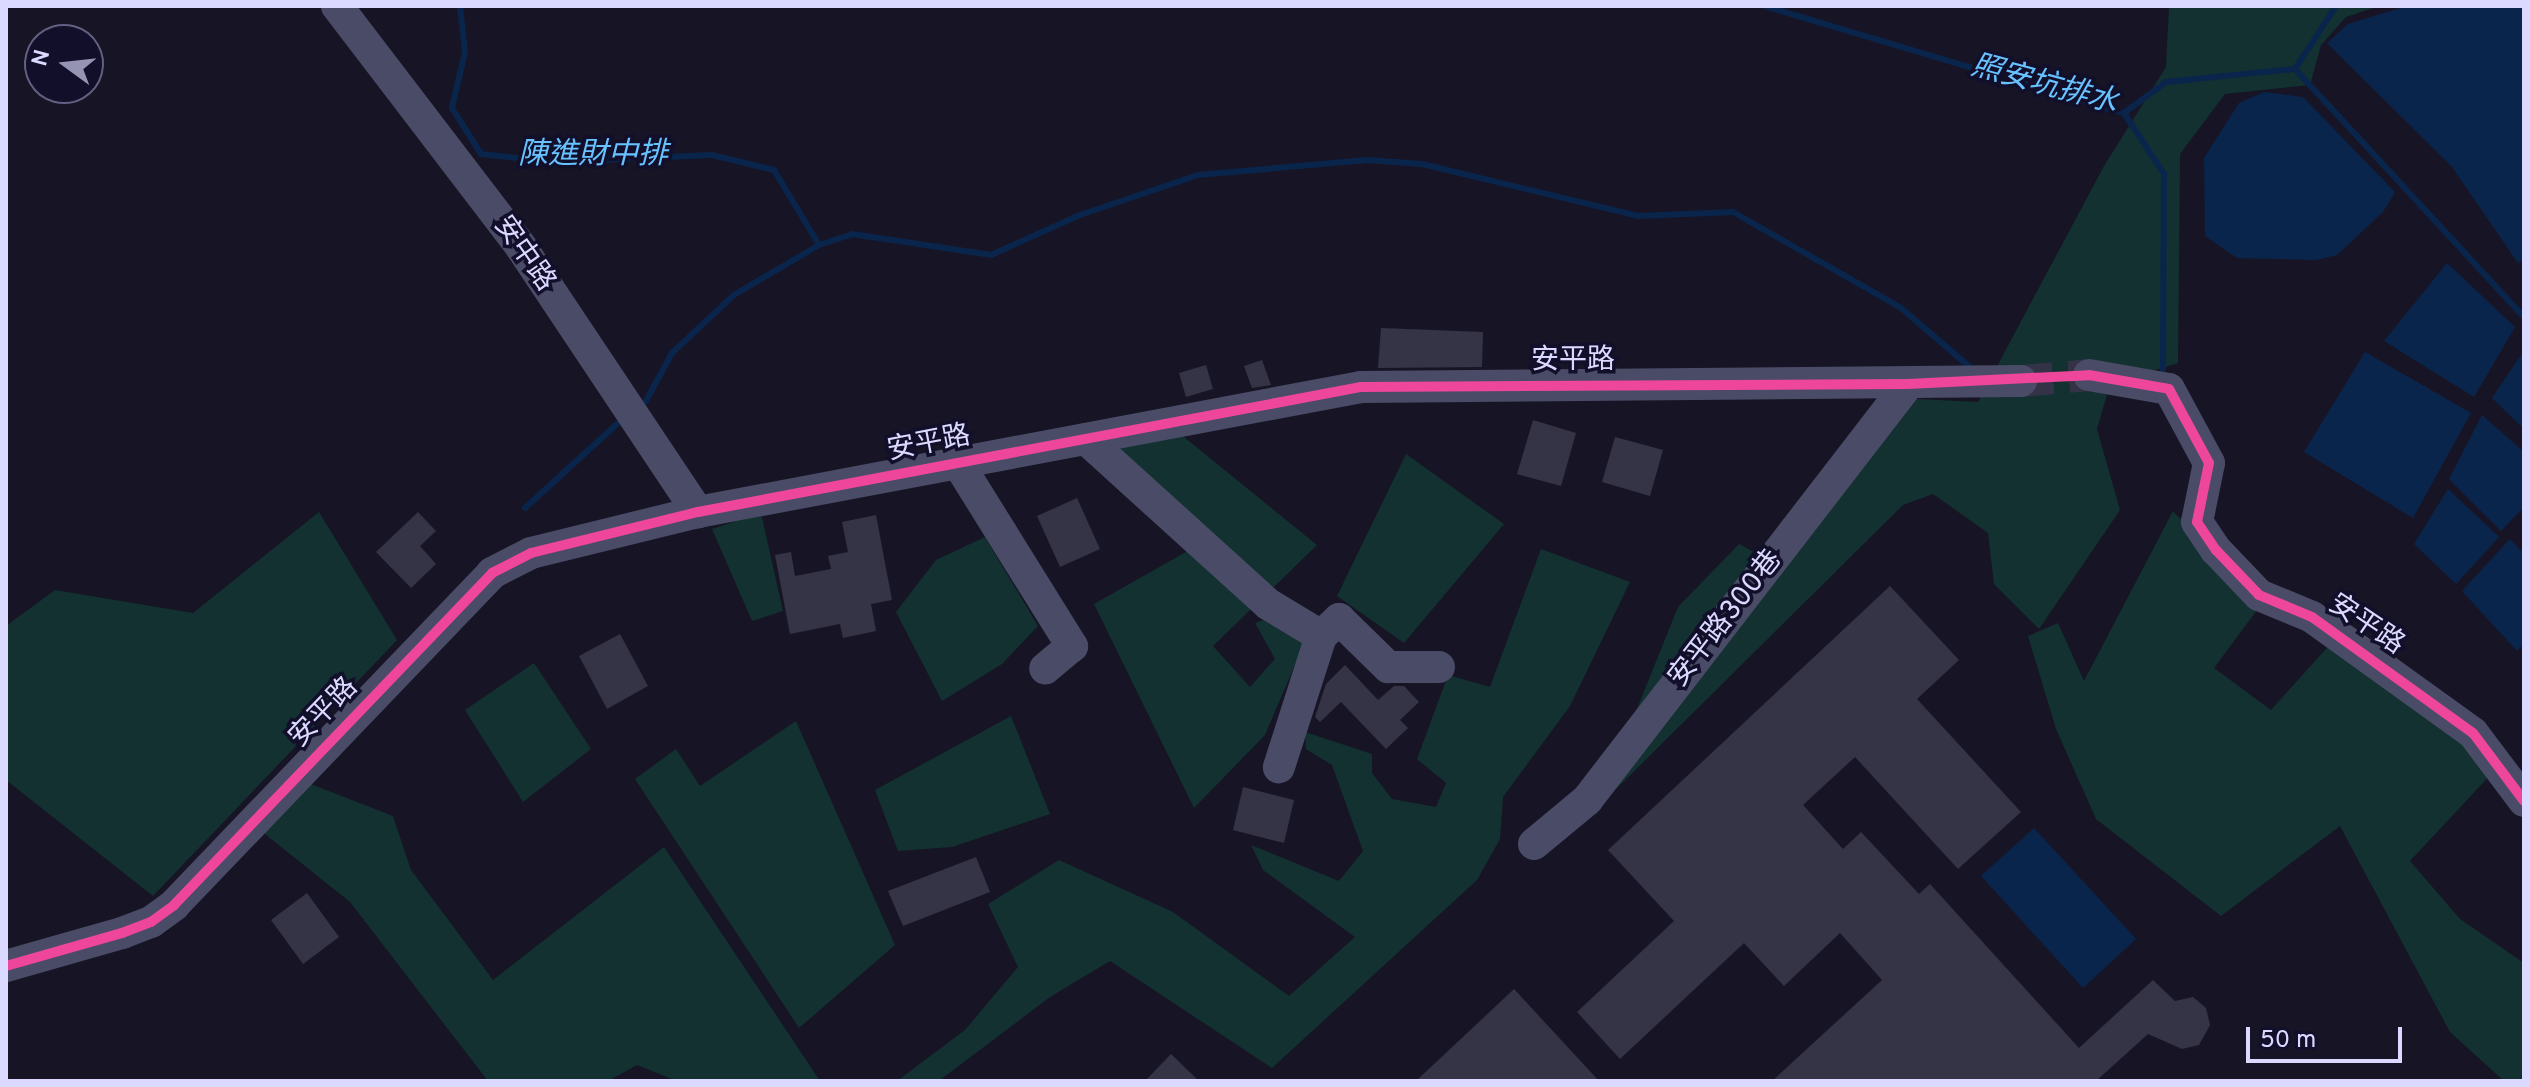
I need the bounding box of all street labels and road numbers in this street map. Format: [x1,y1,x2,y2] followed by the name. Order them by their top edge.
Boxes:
[486,210,562,298] street label: 安中路
[1531,344,1615,378] street label: 安平路
[885,419,973,469] street label: 安平路
[1662,544,1790,694] street label: 安平路300巷
[2322,588,2410,662] street label: 安平路
[283,671,365,755] street label: 安平路

